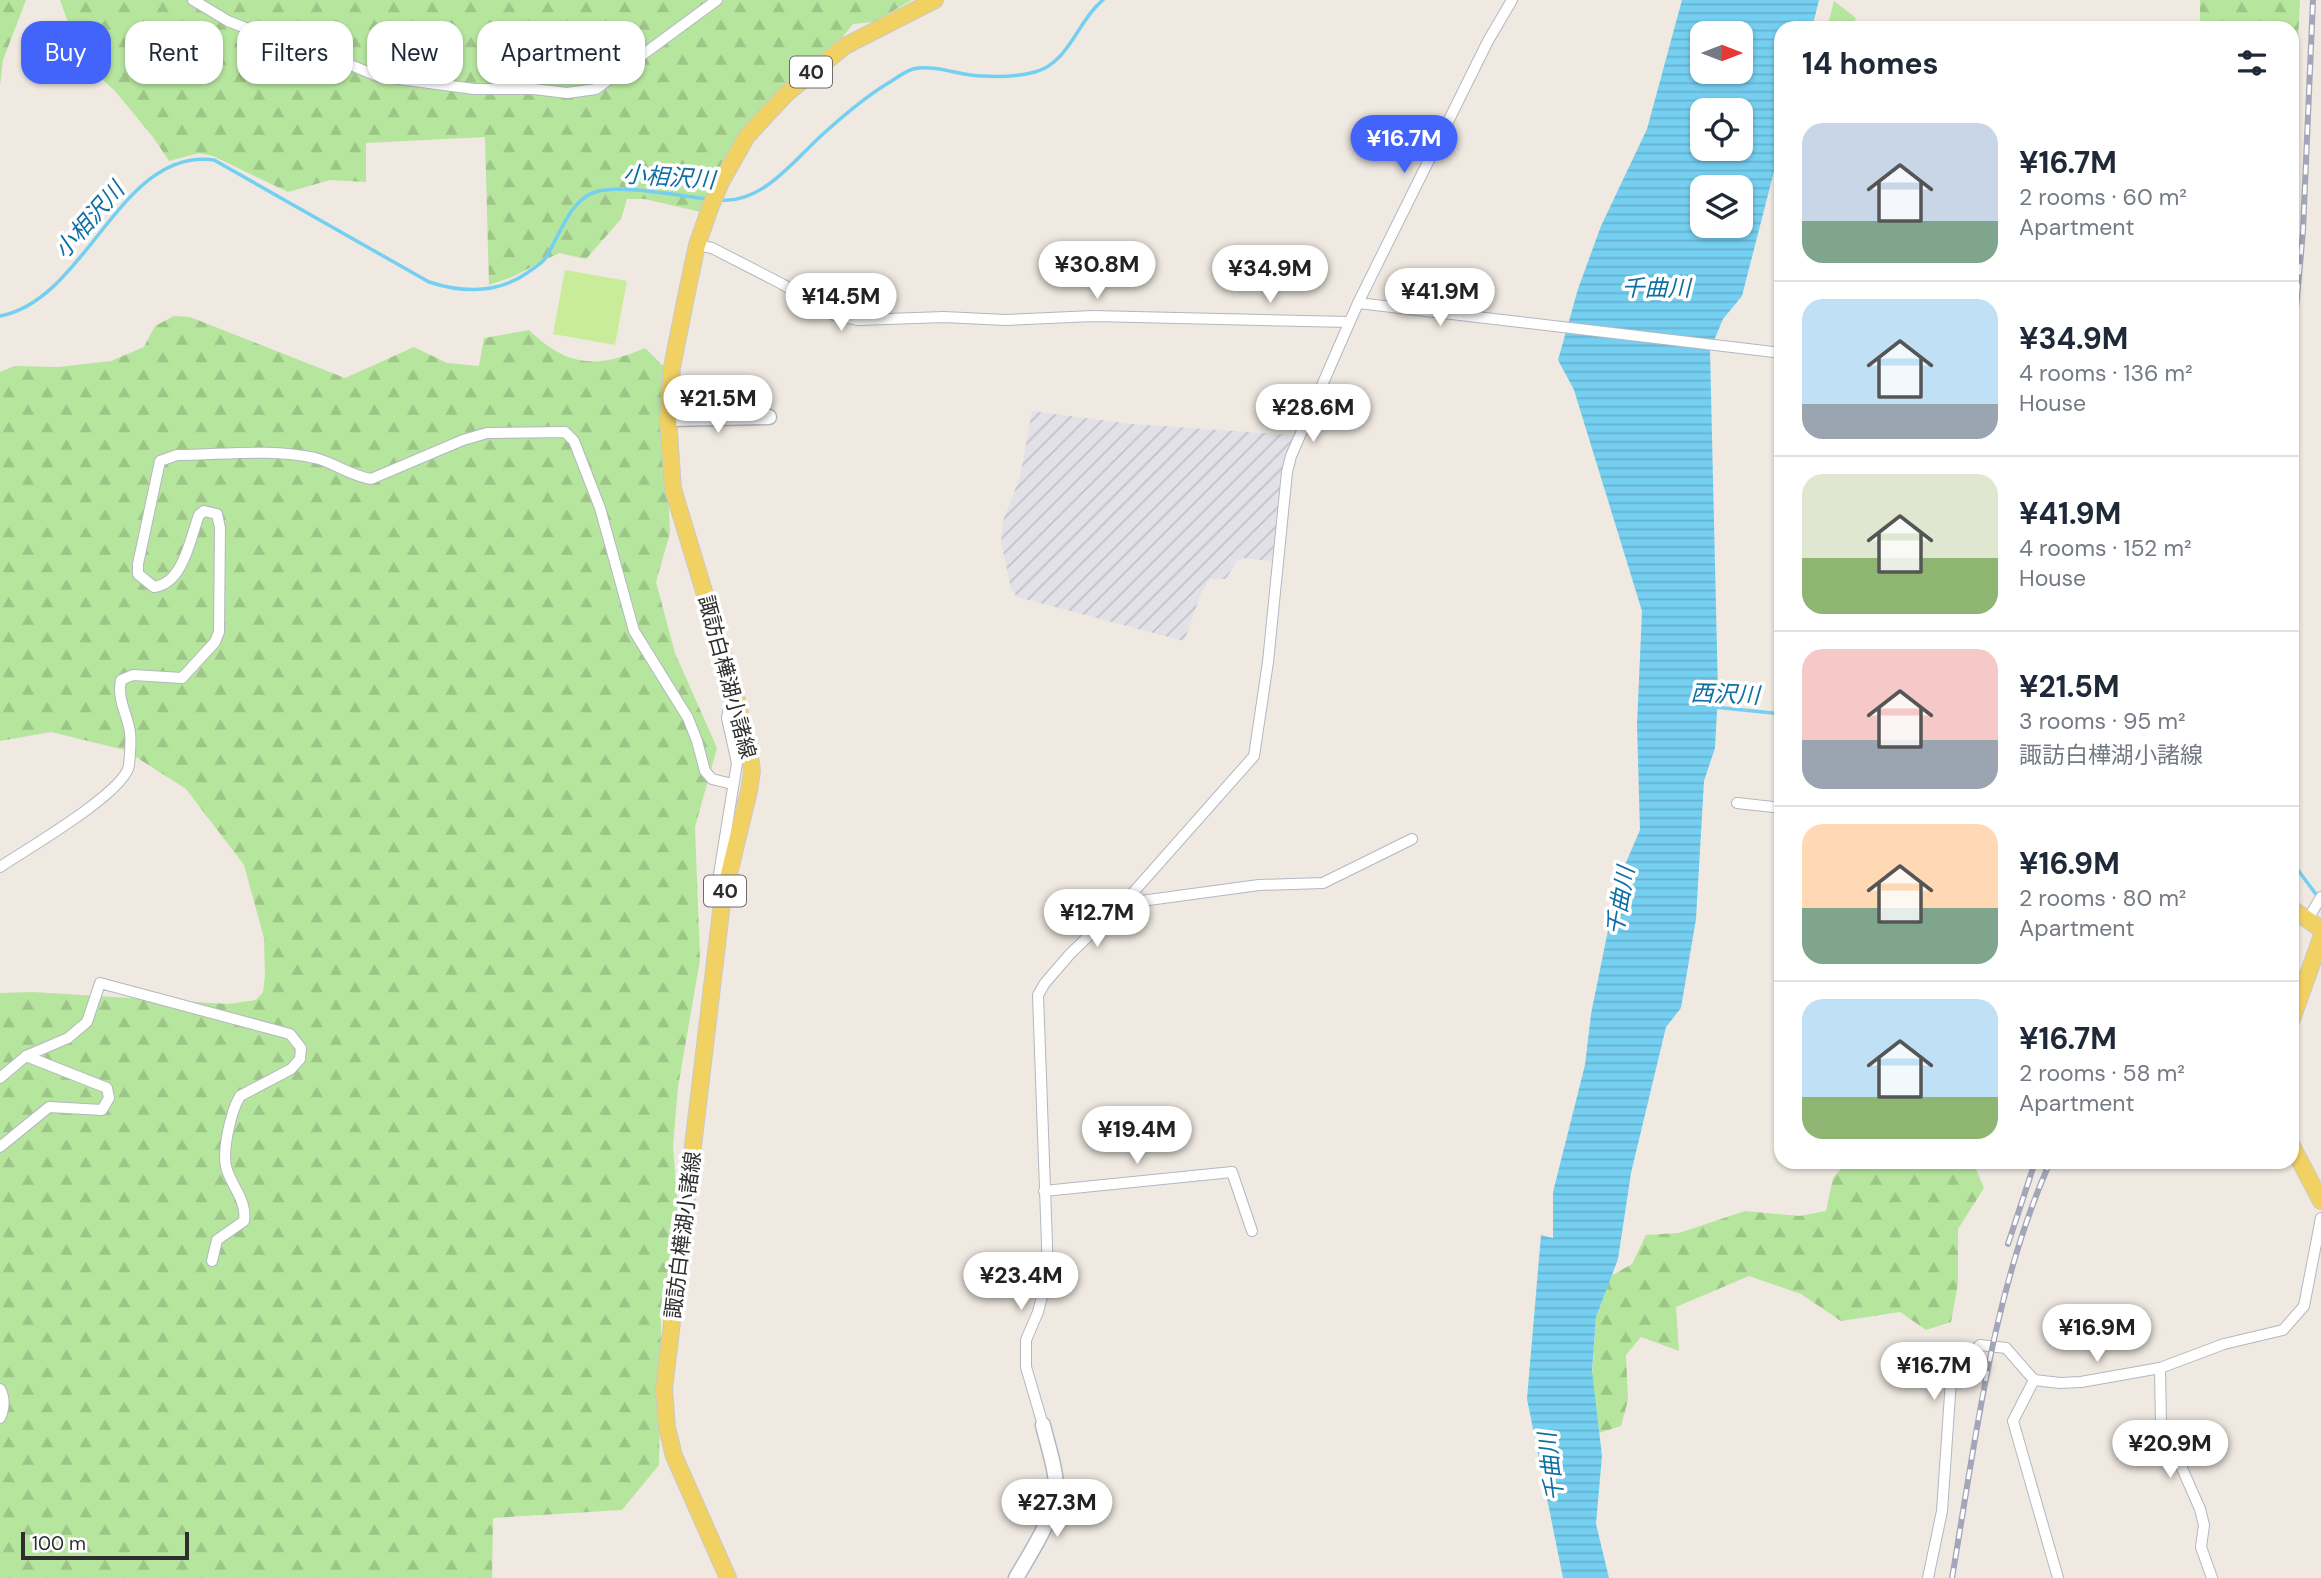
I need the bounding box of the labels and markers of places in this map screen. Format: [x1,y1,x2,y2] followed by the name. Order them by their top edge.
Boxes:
[1347,116,1461,175] pin: ¥16.7M
[1040,242,1154,301] pin: ¥30.8M
[1213,246,1327,305] pin: ¥34.9M
[1383,268,1497,328] pin: ¥41.9M
[784,274,898,333] pin: ¥14.5M
[661,376,775,435] pin: ¥21.5M
[1256,384,1370,444] pin: ¥28.6M
[1040,890,1154,949] pin: ¥12.7M
[1080,1106,1194,1166] pin: ¥19.4M
[964,1252,1078,1312] pin: ¥23.4M
[2040,1304,2154,1364] pin: ¥16.9M
[1877,1342,1991,1402] pin: ¥16.7M
[2113,1420,2227,1480] pin: ¥20.9M
[1000,1480,1114,1539] pin: ¥27.3M

